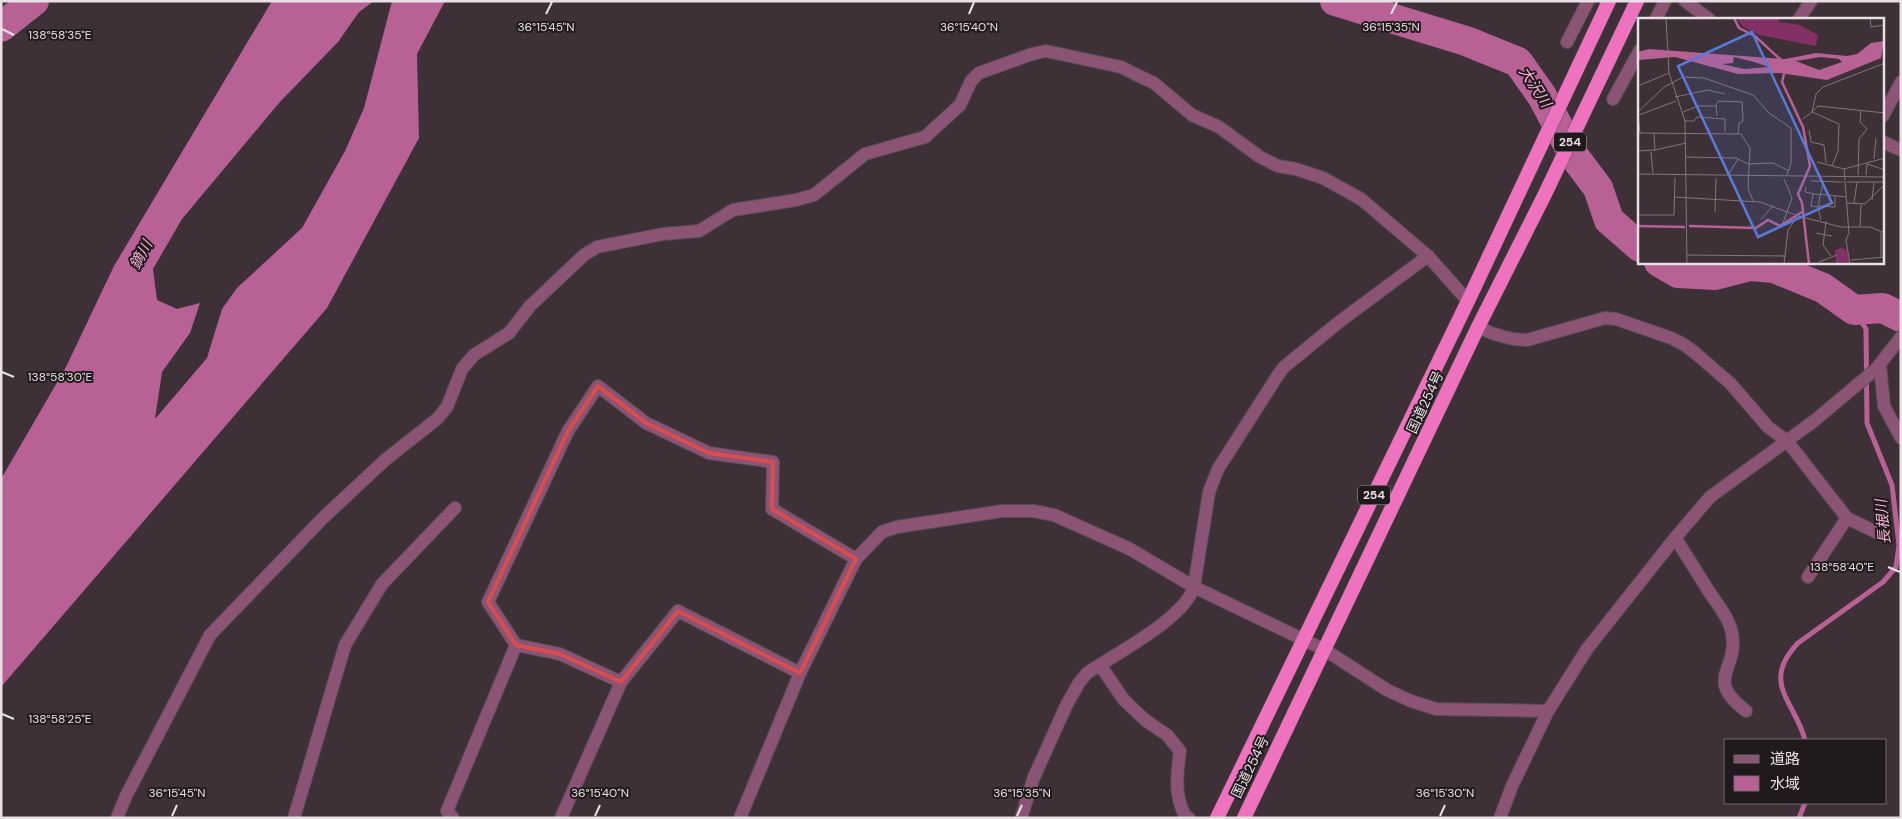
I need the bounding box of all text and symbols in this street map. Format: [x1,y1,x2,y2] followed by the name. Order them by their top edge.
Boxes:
[1638,18,1884,264] inset map
[517,19,575,35] text: 36°15'45"N
[940,19,998,35] text: 36°15'40"N
[1362,19,1420,35] text: 36°15'35"N
[28,27,92,43] text: 138°58'35"E
[1514,63,1557,113] water label: 大沢川
[1554,132,1586,152] road number: 254
[125,235,158,273] water label: 鏑川
[1403,368,1447,436] street label: 国道254号
[28,369,92,385] text: 138°58'30"E
[1358,486,1390,504] road number: 254
[1871,497,1895,545] water label: 長根川
[1810,559,1874,575] text: 138°58'40"E
[28,711,92,727] text: 138°58'25"E
[1227,733,1273,801] street label: 国道254号
[1724,739,1887,804] legend
[1770,749,1800,769] text: 道路
[1770,774,1800,794] text: 水域
[148,785,206,801] text: 36°15'45"N
[571,785,629,801] text: 36°15'40"N
[993,785,1051,801] text: 36°15'35"N
[1416,785,1474,801] text: 36°15'30"N

